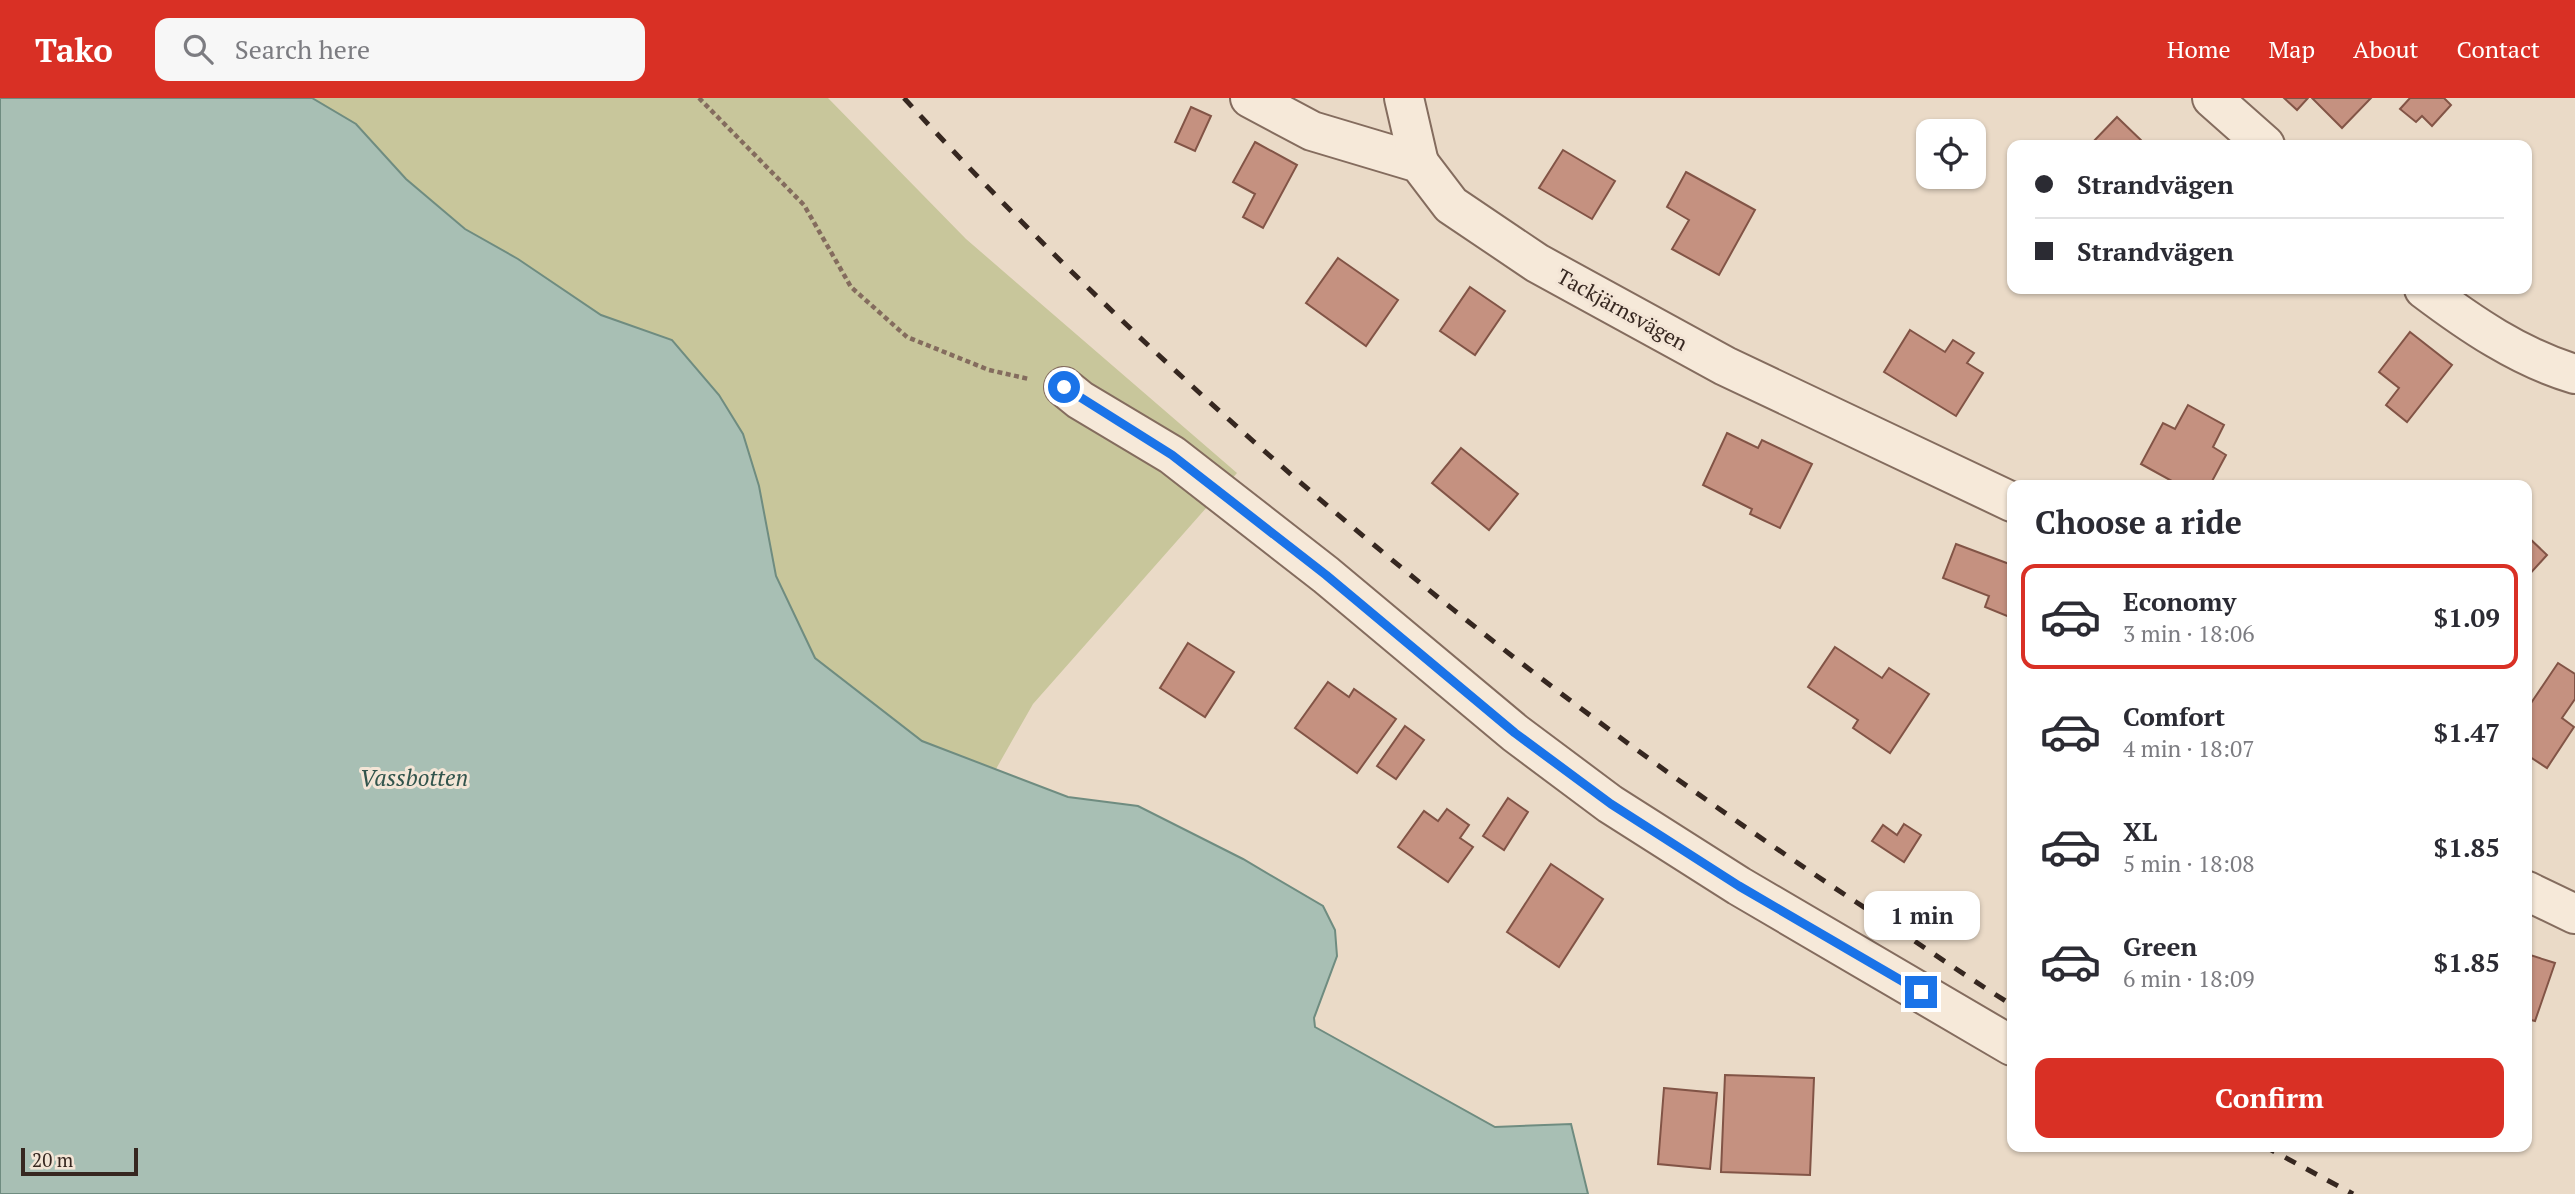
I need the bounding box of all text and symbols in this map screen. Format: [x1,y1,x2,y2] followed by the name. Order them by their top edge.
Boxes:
[155,18,645,81] search box
[35,28,113,71] text: Tako
[179,30,217,68] icon: search
[235,32,370,66] text: Search here
[2167,33,2231,65] text: Home
[2269,33,2315,65] text: Map
[2353,33,2419,65] text: About
[2457,33,2540,65] text: Contact
[1916,119,1986,189] map controls
[1916,119,1986,189] button: locate
[2077,167,2234,201] text: Strandvägen
[2077,234,2234,268] text: Strandvägen
[1552,262,1693,357] street label: Tackjärnsvägen
[1048,371,1080,403] route start
[2035,501,2242,543] text: Choose a ride
[2123,584,2236,618] text: Economy
[2039,585,2102,648] icon: car
[2434,600,2500,634] text: $1.09
[2123,618,2255,649] text: 3 min · 18:06
[2123,699,2225,733] text: Comfort
[2039,700,2102,763] icon: car
[2434,715,2500,749] text: $1.47
[2123,733,2255,764] text: 4 min · 18:07
[360,762,468,793] water label: Vassbotten
[2123,814,2157,848] text: XL
[2039,815,2102,878] icon: car
[2434,830,2500,864] text: $1.85
[2123,848,2255,879] text: 5 min · 18:08
[1863,890,1979,940] callout: 1 min
[1891,900,1953,931] text: 1 min
[2123,929,2197,963] text: Green
[2039,930,2102,993] icon: car
[2434,945,2500,979] text: $1.85
[2123,963,2255,994] text: 6 min · 18:09
[1905,976,1937,1008] route end
[2035,1058,2504,1138] button: Confirm
[21,1145,138,1177] scale bar
[32,1147,73,1172] text: 20 m

